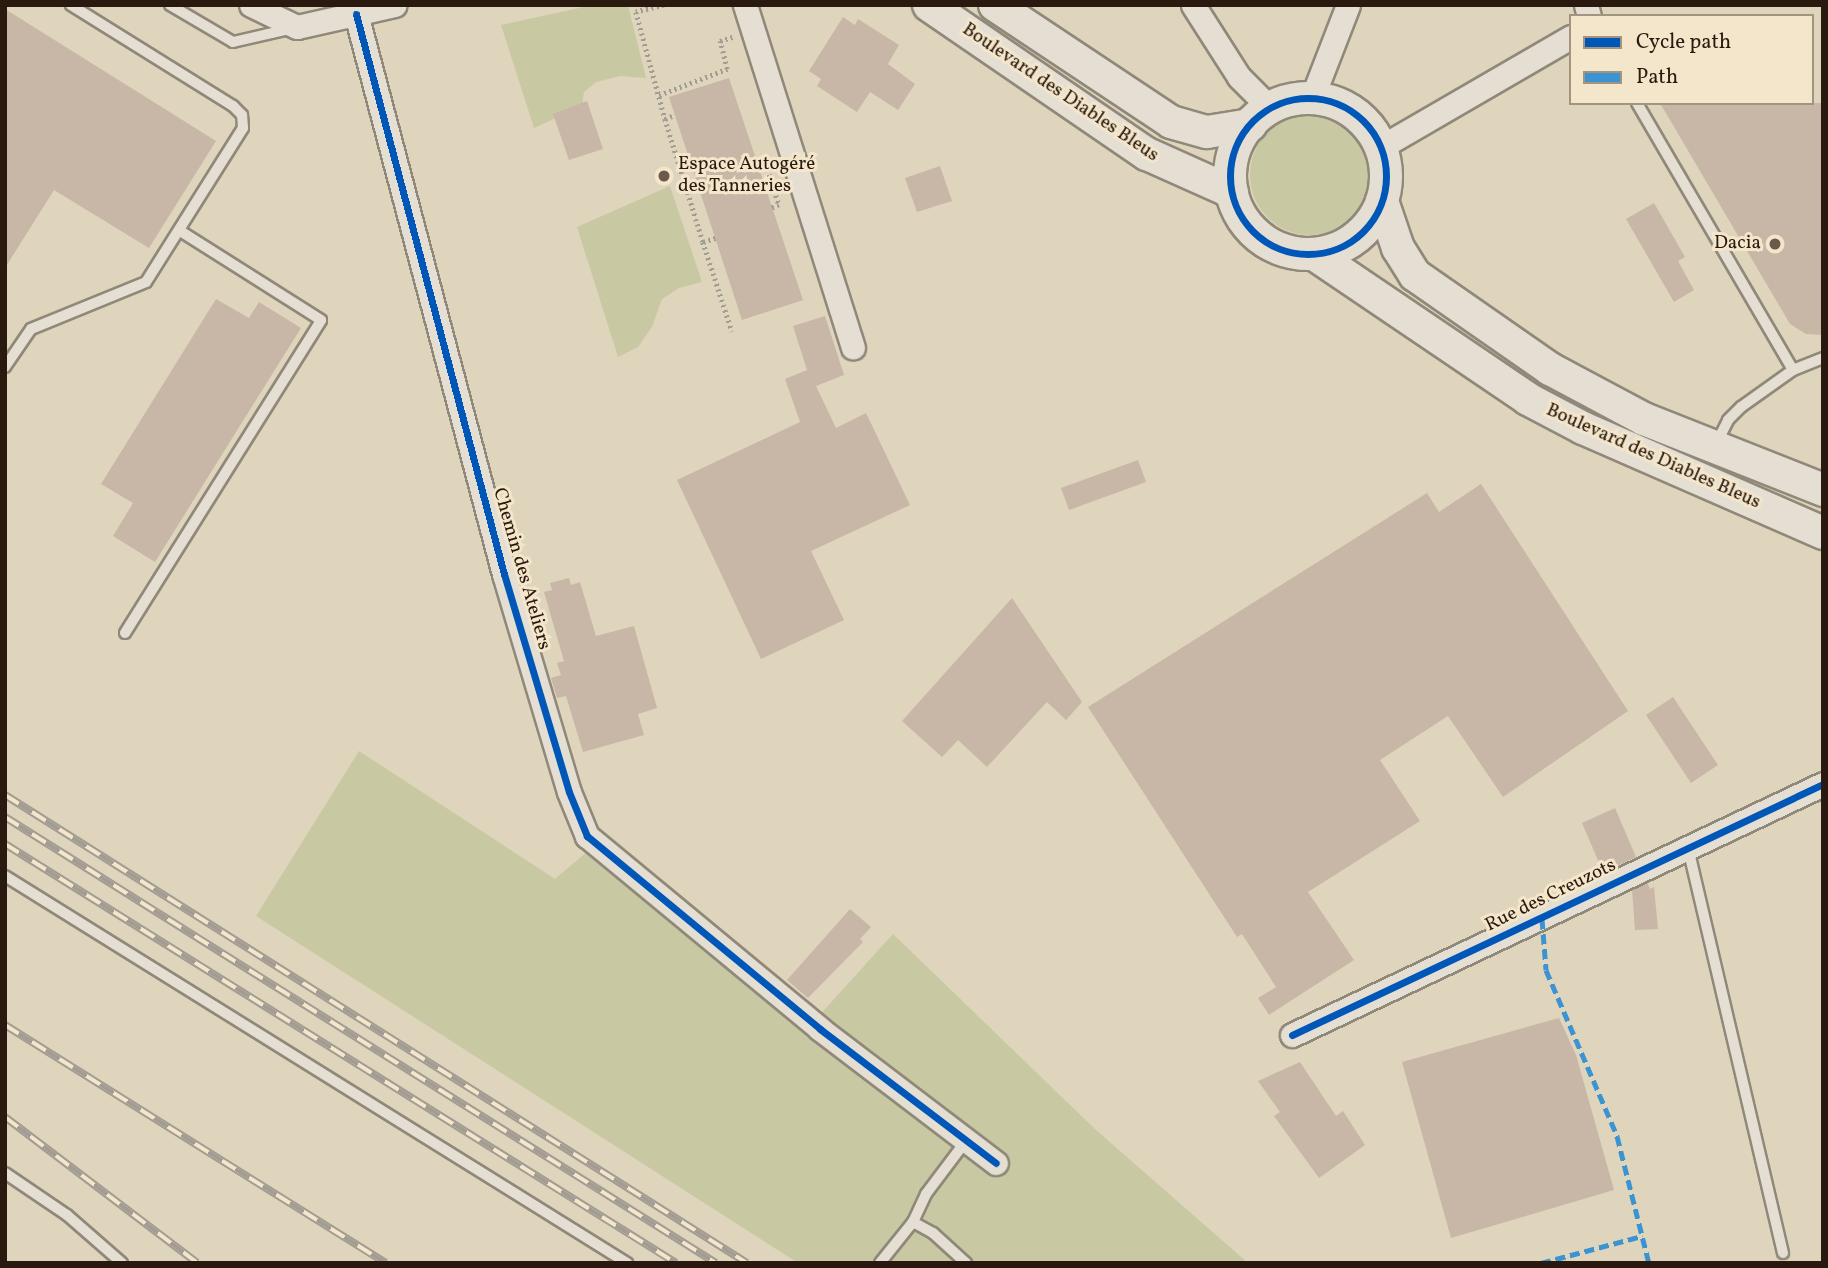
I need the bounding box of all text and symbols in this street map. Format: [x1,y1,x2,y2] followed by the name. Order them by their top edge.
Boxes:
[1569,14,1814,105] legend
[957,19,1163,167] street label: Boulevard des Diables Bleus
[1636,28,1731,57] text: Cycle path
[1636,63,1678,92] text: Path
[678,154,815,198] place label: Espace Autogéré des Tanneries
[656,168,672,184] marker: Espace Autogéré des Tanneries
[1714,233,1761,255] place label: Dacia
[1767,236,1783,252] marker: Dacia
[1542,399,1764,515] street label: Boulevard des Diables Bleus
[487,486,555,652] street label: Chemin des Ateliers
[1482,854,1620,938] street label: Rue des Creuzots

